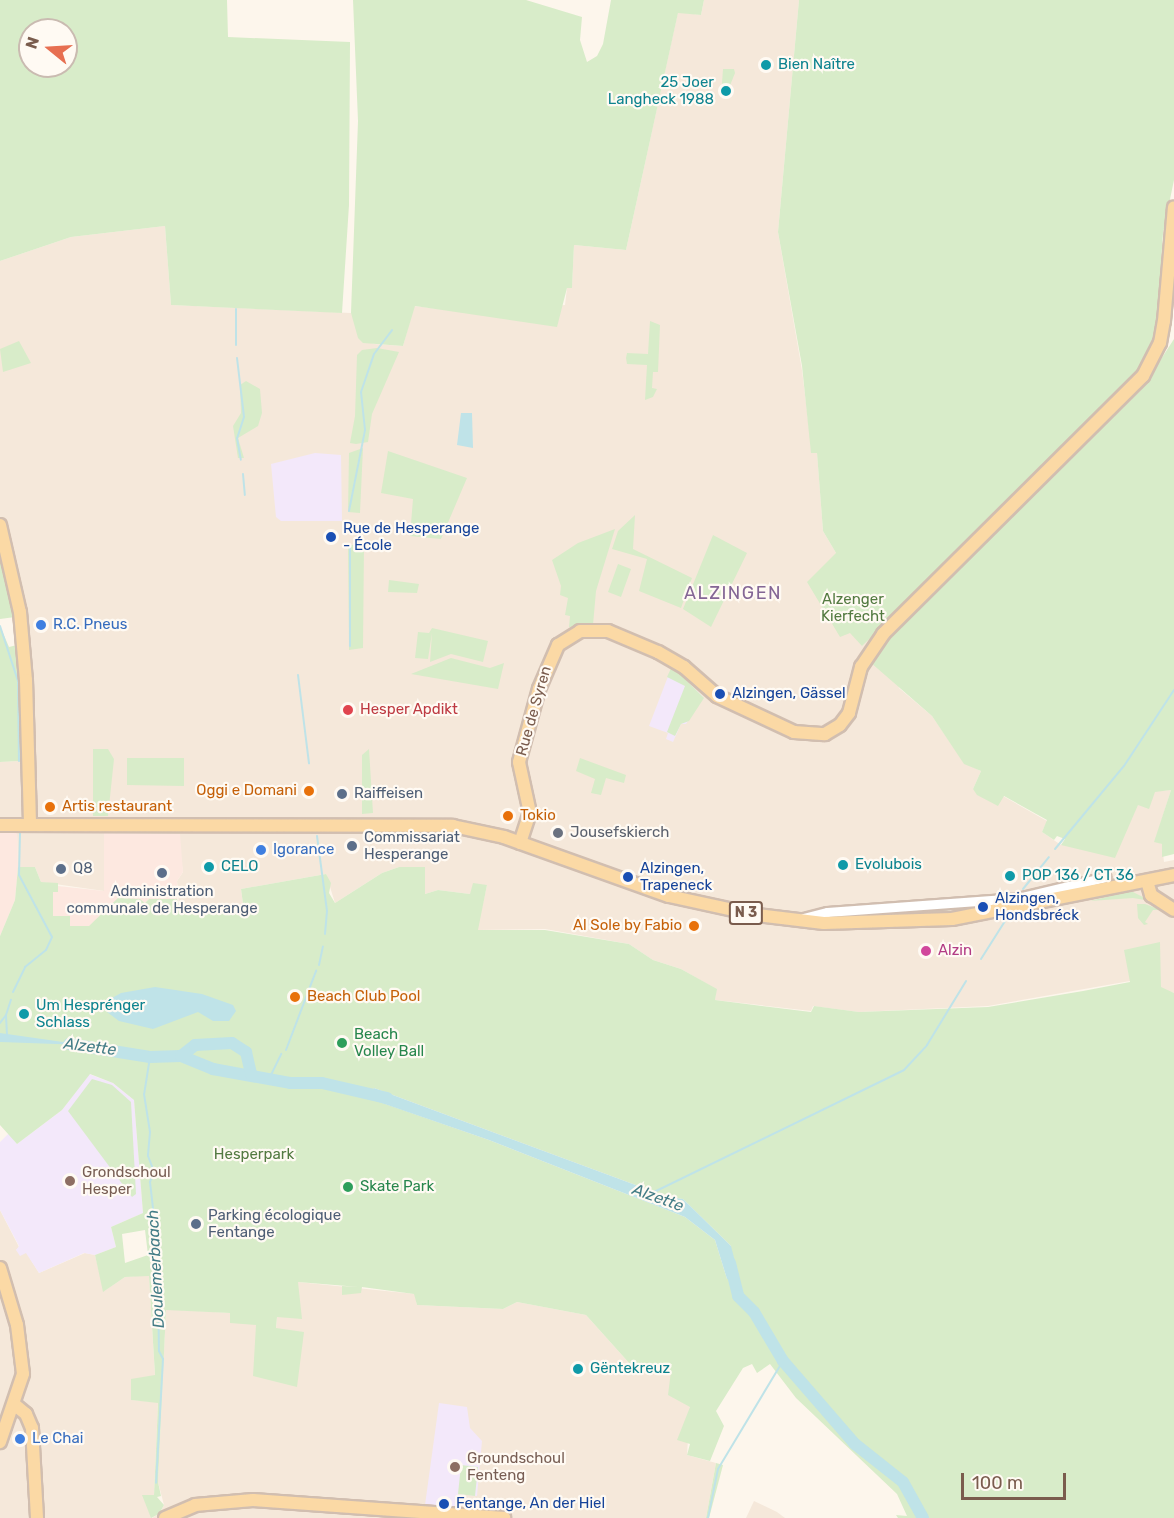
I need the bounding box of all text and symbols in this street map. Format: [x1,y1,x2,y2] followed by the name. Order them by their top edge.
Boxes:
[18,18,78,78] north arrow
[21,34,43,51] text: N
[778,56,855,74] place label: Bien Naître
[759,58,773,72] marker: Bien Naître
[608,73,714,108] place label: 25 Joer Langheck 1988
[719,84,733,98] marker: 25 Joer Langheck 1988
[343,519,479,554] place label: Rue de Hesperange - École
[324,530,338,544] marker: Rue de Hesperange - École
[684,582,782,604] district label: ALZINGEN
[821,590,885,625] park label: Alzenger Kierfecht
[53,616,127,634] place label: R.C. Pneus
[34,618,48,632] marker: R.C. Pneus
[513,664,555,758] street label: Rue de Syren
[732,685,846,703] place label: Alzingen, Gässel
[713,687,727,701] marker: Alzingen, Gässel
[360,701,459,719] place label: Hesper Apdikt
[341,703,355,717] marker: Hesper Apdikt
[196,782,297,800] place label: Oggi e Domani
[302,784,316,798] marker: Oggi e Domani
[354,785,423,803] place label: Raiffeisen
[335,787,349,801] marker: Raiffeisen
[62,798,172,816] place label: Artis restaurant
[43,800,57,814] marker: Artis restaurant
[520,807,556,825] place label: Tokio
[501,809,515,823] marker: Tokio
[570,824,669,842] place label: Jousefskierch
[551,826,565,840] marker: Jousefskierch
[364,828,460,863] place label: Commissariat Hesperange
[345,839,359,853] marker: Commissariat Hesperange
[273,841,334,859] place label: Igorance
[254,843,268,857] marker: Igorance
[855,856,922,874] place label: Evolubois
[221,858,259,876] place label: CELO
[836,858,850,872] marker: Evolubois
[640,859,712,894] place label: Alzingen, Trapeneck
[73,860,93,878] place label: Q8
[202,860,216,874] marker: CELO
[54,862,68,876] marker: Q8
[155,866,169,880] marker: Administration communale de Hesperange
[1022,867,1135,885] place label: POP 136 / CT 36
[1003,869,1017,883] marker: POP 136 / CT 36
[621,870,635,884] marker: Alzingen, Trapeneck
[66,882,258,917] place label: Administration communale de Hesperange
[995,889,1079,924] place label: Alzingen, Hondsbréck
[976,900,990,914] marker: Alzingen, Hondsbréck
[728,902,764,924] road number: N 3
[573,917,682,935] place label: Al Sole by Fabio
[687,919,701,933] marker: Al Sole by Fabio
[938,942,972,960] place label: Alzin
[919,944,933,958] marker: Alzin
[307,988,420,1006] place label: Beach Club Pool
[288,990,302,1004] marker: Beach Club Pool
[36,996,145,1031] place label: Um Hesprénger Schlass
[17,1007,31,1021] marker: Um Hesprénger Schlass
[354,1025,425,1060] place label: Beach Volley Ball
[63,1034,117,1060] water label: Alzette
[335,1036,349,1050] marker: Beach Volley Ball
[214,1146,294,1164] park label: Hesperpark
[82,1163,171,1198] place label: Grondschoul Hesper
[63,1174,77,1188] marker: Grondschoul Hesper
[360,1178,434,1196] place label: Skate Park
[341,1180,355,1194] marker: Skate Park
[630,1180,686,1216] water label: Alzette
[208,1206,341,1241] place label: Parking écologique Fentange
[143,1209,169,1329] water label: Doulemerbaach
[189,1217,203,1231] marker: Parking écologique Fentange
[590,1360,670,1378] place label: Gëntekreuz
[571,1362,585,1376] marker: Gëntekreuz
[32,1430,83,1448] place label: Le Chai
[13,1432,27,1446] marker: Le Chai
[467,1449,565,1484] place label: Groundschoul Fenteng
[448,1460,462,1474] marker: Groundschoul Fenteng
[964,1461,1069,1499] scale bar
[972,1472,1023,1494] text: 100 m
[456,1495,606,1513] place label: Fentange, An der Hiel
[437,1497,451,1511] marker: Fentange, An der Hiel

